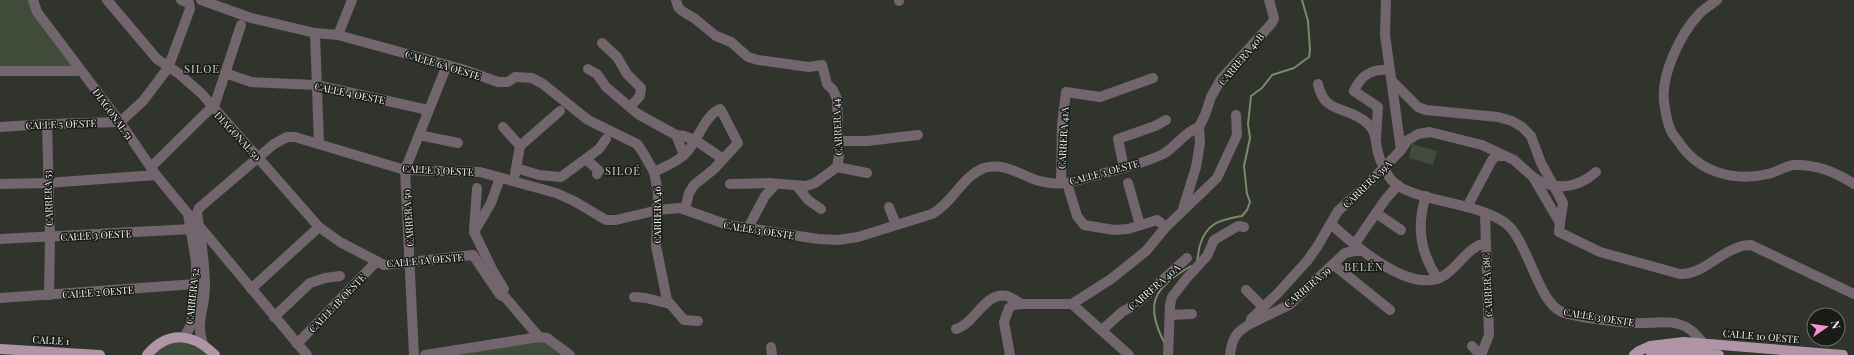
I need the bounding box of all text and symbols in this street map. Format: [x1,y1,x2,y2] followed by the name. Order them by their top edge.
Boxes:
[1215,30,1267,88] street label: CARRERA 40B
[403,47,483,83] street label: CALLE 6A OESTE
[184,61,220,76] district label: SILOE
[313,79,387,107] street label: CALLE 4 OESTE
[90,85,137,143] street label: DIAGONAL 51
[829,98,845,156] street label: CARRERA 44
[1054,106,1072,169] street label: CARRERA 41A
[211,108,265,164] street label: DIAGONAL 50
[25,116,97,132] street label: CALLE 5 OESTE
[1068,156,1140,188] street label: CALLE 3 OESTE
[1339,157,1395,211] street label: CARRERA 39A
[402,161,474,179] street label: CALLE 3 OESTE
[605,163,641,178] district label: SILOÉ
[40,169,56,226] street label: CARRERA 53
[650,186,664,244] street label: CARRERA 46
[399,189,417,247] street label: CARRERA 50
[723,217,795,243] street label: CALLE 3 OESTE
[60,226,132,244] street label: CALLE 3 OESTE
[386,250,464,270] street label: CALLE 1A OESTE
[1478,253,1496,317] street label: CARRERA 38C
[1344,259,1384,274] district label: BELÉN
[1125,260,1183,313] street label: CARRERA 40A
[1281,263,1333,311] street label: CARRERA 39
[182,267,202,325] street label: CARRERA 52
[305,270,369,336] street label: CALLE 1B OESTE
[62,283,134,301] street label: CALLE 2 OESTE
[1563,304,1635,330] street label: CALLE 3 OESTE
[1806,307,1846,347] north arrow
[1828,319,1844,330] text: N
[1722,326,1800,346] street label: CALLE 10 OESTE
[32,332,70,348] street label: CALLE 1

